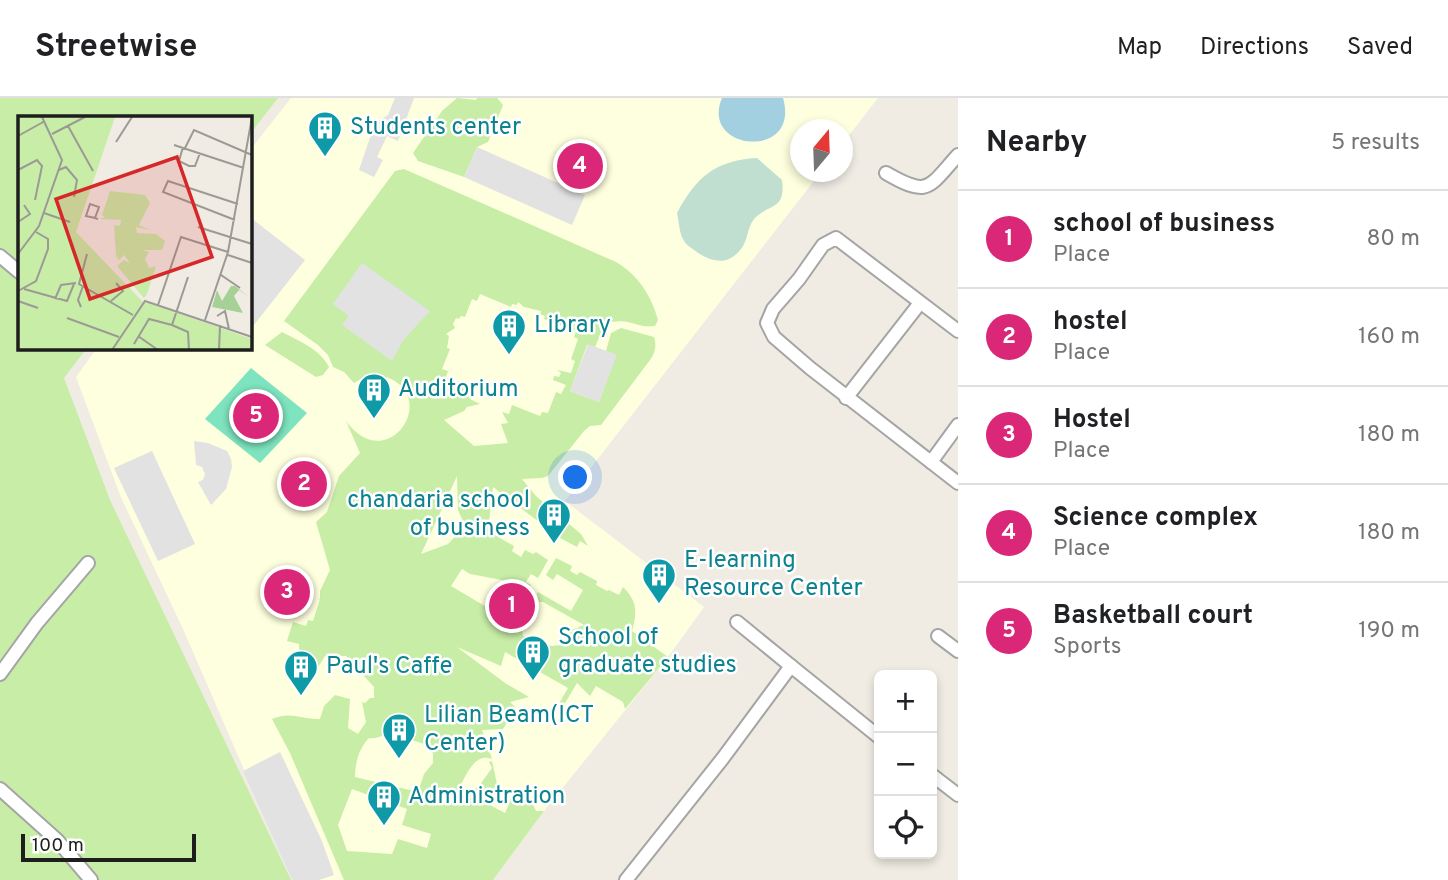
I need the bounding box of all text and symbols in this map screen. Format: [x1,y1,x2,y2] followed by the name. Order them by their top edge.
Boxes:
[35,27,197,69] text: Streetwise
[1117,33,1162,63] text: Map
[1200,33,1309,63] text: Directions
[1347,33,1413,63] text: Saved
[306,109,344,158] building icon: Students center
[350,113,521,143] place label: Students center
[18,116,252,350] inset map
[790,119,853,182] north arrow
[986,125,1087,162] text: Nearby
[1331,129,1420,158] text: 5 results
[557,140,603,192] pin: 4
[1053,208,1275,241] text: school of business
[1004,225,1014,254] text: 1
[1367,225,1420,254] text: 80 m
[1053,241,1110,270] text: Place
[1053,306,1128,339] text: hostel
[490,307,528,356] building icon: Library
[534,311,611,341] place label: Library
[1002,323,1016,352] text: 2
[1358,323,1420,352] text: 160 m
[1053,339,1110,368] text: Place
[355,371,393,420] building icon: Auditorium
[398,375,519,405] place label: Auditorium
[233,390,279,442] pin: 5
[1053,404,1131,437] text: Hostel
[1002,421,1016,450] text: 3
[1358,421,1420,450] text: 180 m
[1053,437,1110,466] text: Place
[281,458,327,510] pin: 2
[558,460,592,494] your location
[347,486,530,544] place label: chandaria school of business
[535,496,573,545] building icon: chandaria school of business
[1053,502,1258,535] text: Science complex
[1002,519,1016,548] text: 4
[1358,519,1420,548] text: 180 m
[1053,535,1110,564] text: Place
[684,546,863,604] place label: E-learning Resource Center
[640,556,678,605] building icon: E-learning Resource Center
[264,566,310,618] pin: 3
[489,580,535,632] pin: 1
[1053,600,1253,633] text: Basketball court
[1002,617,1016,646] text: 5
[1358,617,1420,646] text: 190 m
[558,623,737,681] place label: School of graduate studies
[514,633,552,682] building icon: School of graduate studies
[1053,633,1121,662] text: Sports
[282,648,320,697] building icon: Paul's Caffe
[326,652,452,682] place label: Paul's Caffe
[874,670,937,859] map controls
[874,670,937,733] button: +
[424,701,594,759] place label: Lilian Beam(ICT Center)
[380,711,418,760] building icon: Lilian Beam(ICT Center)
[874,733,937,796] button: −
[365,778,403,827] building icon: Administration
[408,782,565,812] place label: Administration
[874,796,937,859] button: locate
[21,831,196,863] scale bar
[32,834,84,858] text: 100 m

